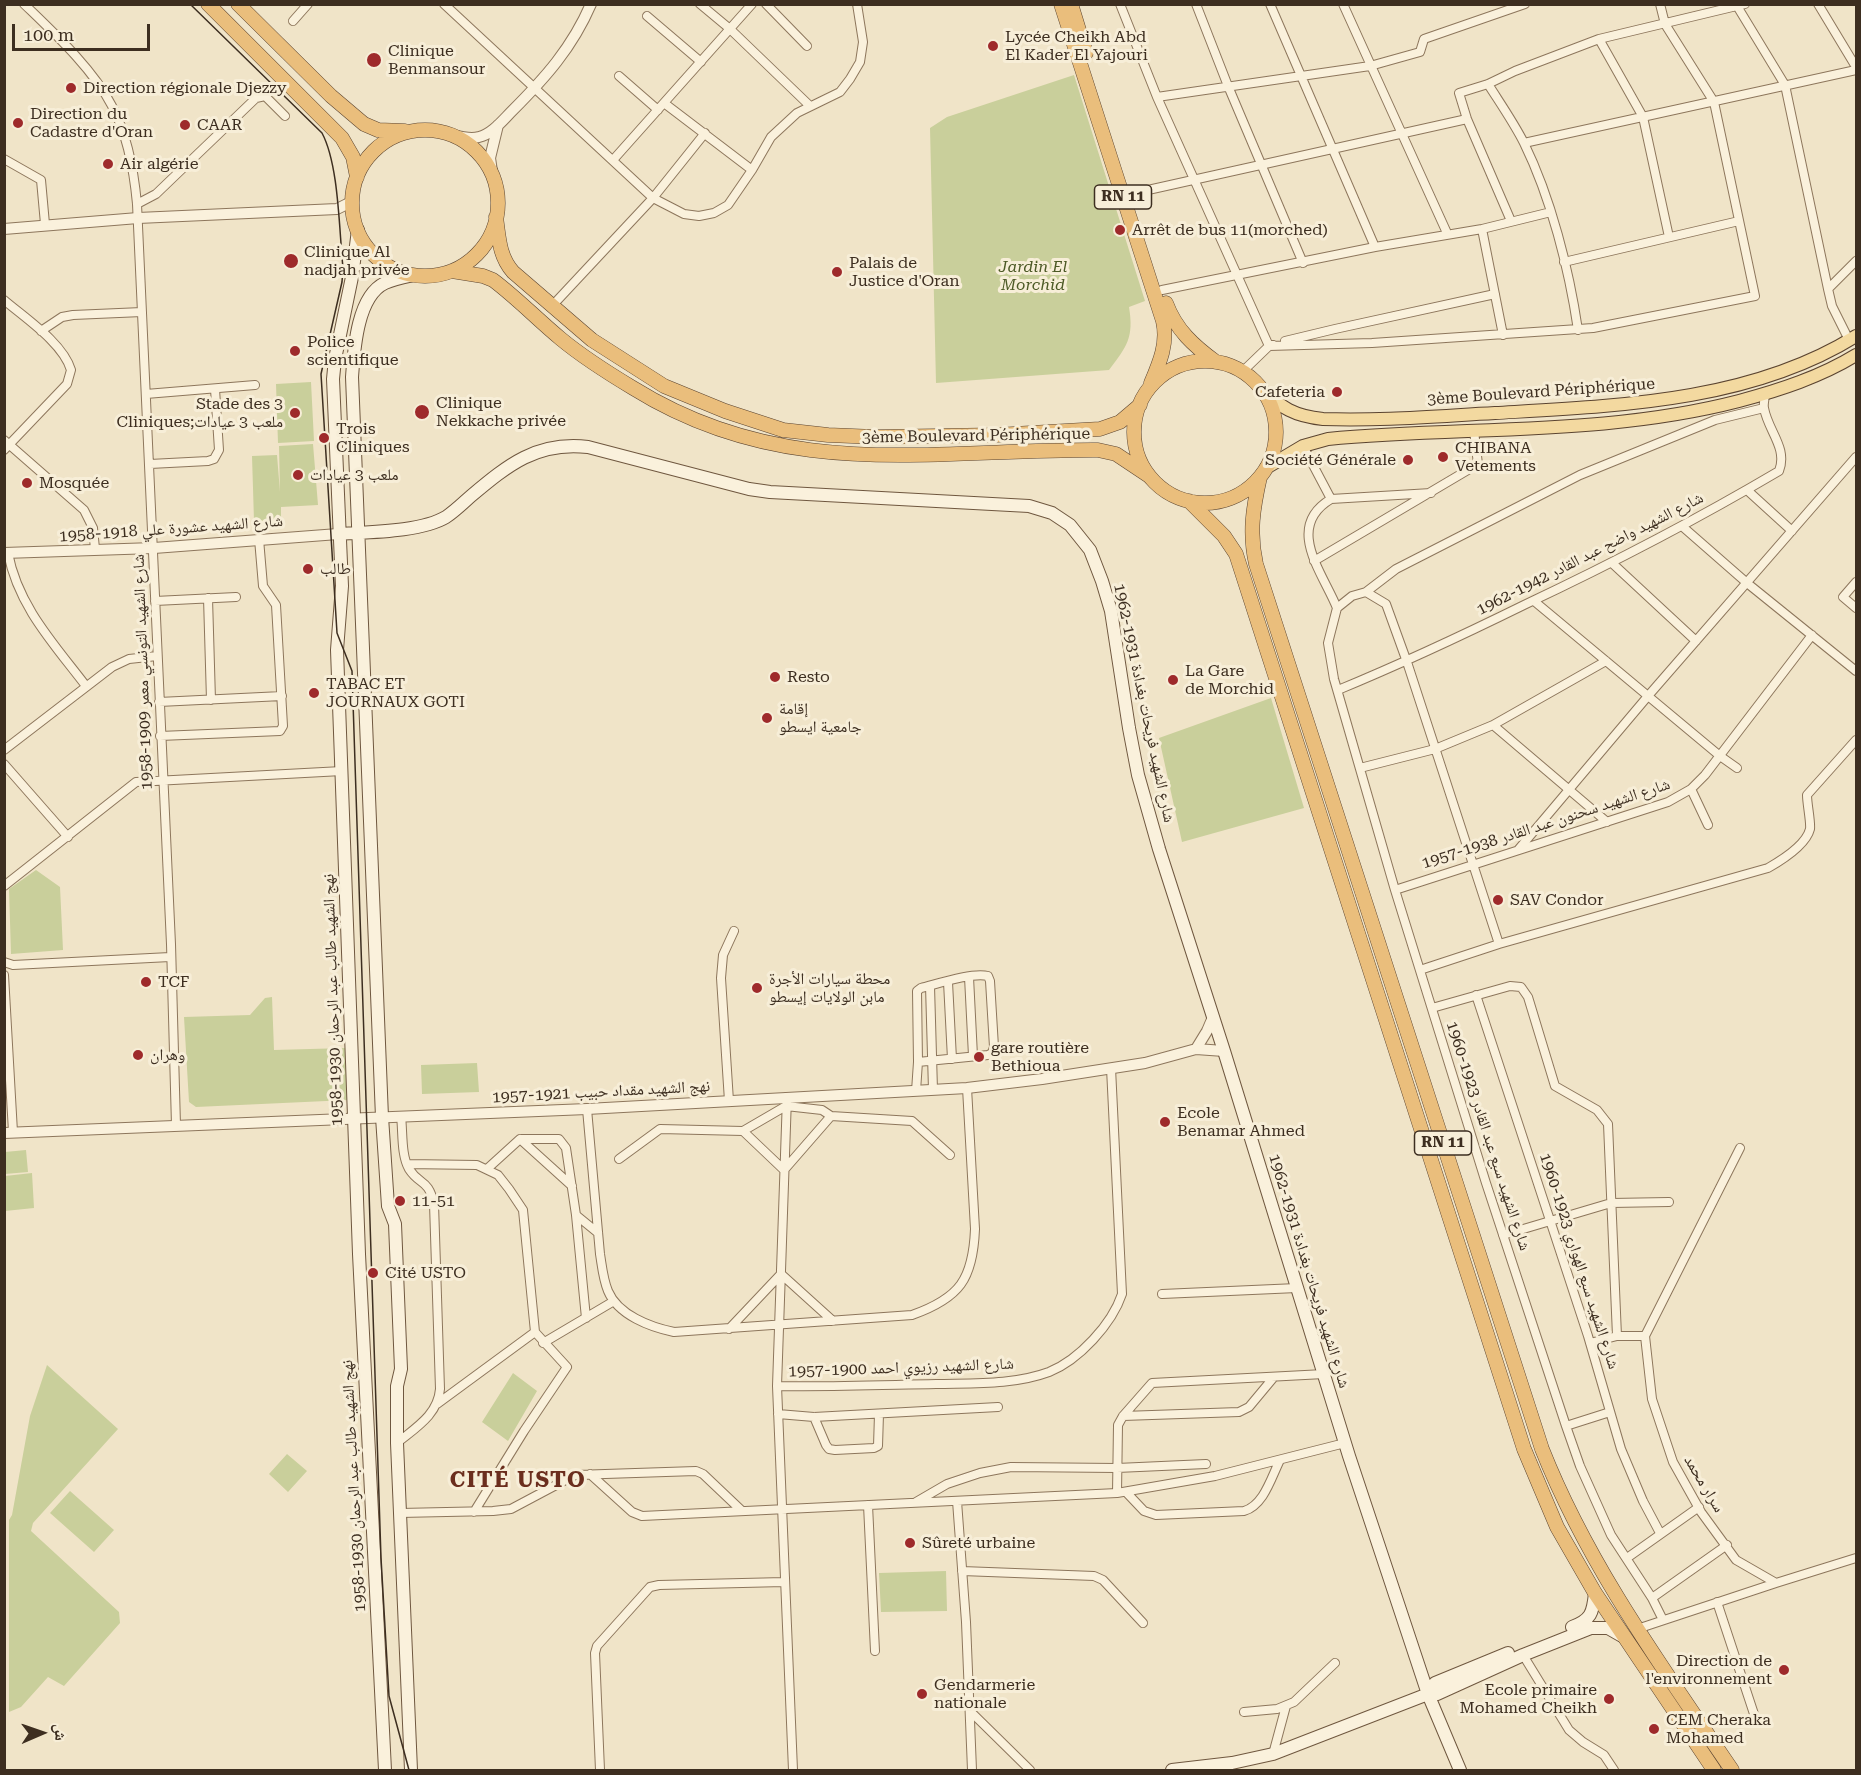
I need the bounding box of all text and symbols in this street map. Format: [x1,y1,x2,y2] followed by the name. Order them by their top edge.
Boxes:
[15,12,153,50] scale bar
[23,24,74,45] text: 100 m
[1005,27,1148,65] place label: Lycée Cheikh Abd El Kader El Yajouri
[986,39,1000,53] marker: Lycée Cheikh Abd El Kader El Yajouri
[388,41,485,79] place label: Clinique Benmansour
[365,51,383,69] marker: Clinique Benmansour
[83,78,286,98] place label: Direction régionale Djezzy
[64,81,78,95] marker: Direction régionale Djezzy
[30,104,153,142] place label: Direction du Cadastre d'Oran
[197,115,242,135] place label: CAAR
[11,116,25,130] marker: Direction du Cadastre d'Oran
[178,118,192,132] marker: CAAR
[120,154,198,174] place label: Air algérie
[101,157,115,171] marker: Air algérie
[1094,185,1152,209] road number: RN 11
[1132,220,1328,240] place label: Arrêt de bus 11(morched)
[1113,223,1127,237] marker: Arrêt de bus 11(morched)
[304,242,410,280] place label: Clinique Al nadjah privée
[282,252,300,270] marker: Clinique Al nadjah privée
[849,253,960,291] place label: Palais de Justice d'Oran
[999,257,1067,295] park label: Jardin El Morchid
[830,265,844,279] marker: Palais de Justice d'Oran
[307,332,398,370] place label: Police scientifique
[288,344,302,358] marker: Police scientifique
[1426,374,1656,410] street label: 3ème Boulevard Périphérique
[1255,382,1325,402] place label: Cafeteria
[1330,385,1344,399] marker: Cafeteria
[436,393,566,431] place label: Clinique Nekkache privée
[117,394,283,432] place label: Stade des 3 Cliniques;ملعب 3 عيادات
[413,403,431,421] marker: Clinique Nekkache privée
[288,406,302,420] marker: Stade des 3 Cliniques;ملعب 3 عيادات
[336,419,409,457] place label: Trois Cliniques
[862,424,1090,448] street label: 3ème Boulevard Périphérique
[317,431,331,445] marker: Trois Cliniques
[1455,438,1536,476] place label: CHIBANA Vetements
[1265,450,1396,470] place label: Société Générale
[1436,450,1450,464] marker: CHIBANA Vetements
[1401,453,1415,467] marker: Société Générale
[310,465,399,485] place label: ملعب 3 عيادات
[291,468,305,482] marker: ملعب 3 عيادات
[39,473,109,493] place label: Mosquée
[20,476,34,490] marker: Mosquée
[1473,488,1707,620] street label: شارع الشهيد واضح عبد القادر 1942-1962
[58,512,284,546] street label: شارع الشهيد عشورة علي 1918-1958
[129,554,157,790] street label: شارع الشهيد التونسي معمر 1909-1958
[320,559,351,579] place label: طالب
[301,562,315,576] marker: طالب
[1109,582,1179,824] street label: شارع الشهيد فريحات بغدادة 1931-1962
[1185,661,1274,699] place label: La Gare de Morchid
[787,667,830,687] place label: Resto
[768,670,782,684] marker: Resto
[1166,673,1180,687] marker: La Gare de Morchid
[326,674,465,712] place label: TABAC ET JOURNAUX GOTI
[307,686,321,700] marker: TABAC ET JOURNAUX GOTI
[779,699,862,737] place label: إقامة جامعية ايسطو
[760,711,774,725] marker: إقامة جامعية ايسطو
[1419,775,1673,873] street label: شارع الشهيد سحنون عبد القادر 1938-1957
[319,873,347,1127] street label: نهج الشهيد طالب عبد الرحمان 1930-1958
[1510,890,1604,910] place label: SAV Condor
[1491,893,1505,907] marker: SAV Condor
[769,969,890,1007] place label: محطة سيارات الأجرة مابن الولايات إيسطو
[158,972,189,992] place label: TCF
[139,975,153,989] marker: TCF
[750,981,764,995] marker: محطة سيارات الأجرة مابن الولايات إيسطو
[1442,1019,1534,1253] street label: شارع الشهيد سبع عبد القادر 1923-1960
[991,1038,1089,1076] place label: gare routière Bethioua
[150,1045,185,1065] place label: وهران
[131,1048,145,1062] marker: وهران
[972,1050,986,1064] marker: gare routière Bethioua
[491,1077,711,1107] street label: نهج الشهيد مقداد حبيب 1921-1957
[1177,1103,1305,1141] place label: Ecole Benamar Ahmed
[1158,1115,1172,1129] marker: Ecole Benamar Ahmed
[1414,1131,1472,1155] road number: RN 11
[1535,1151,1623,1371] street label: شارع الشهيد سبع الهواري 1923-1960
[1264,1152,1354,1390] street label: شارع الشهيد فريحات بغدادة 1931-1962
[412,1191,455,1211] place label: 11-51
[393,1194,407,1208] marker: 11-51
[385,1263,466,1283] place label: Cité USTO
[366,1266,380,1280] marker: Cité USTO
[788,1354,1014,1382] street label: شارع الشهيد رزيوي احمد 1900-1957
[338,1359,370,1613] street label: نهج الشهيد طالب عبد الرحمان 1930-1958
[1680,1452,1728,1516] street label: سرار محمد
[450,1468,586,1494] district label: CITÉ USTO
[922,1533,1035,1553] place label: Sûreté urbaine
[903,1536,917,1550] marker: Sûreté urbaine
[1645,1651,1772,1689] place label: Direction de l'environnement
[1777,1663,1791,1677] marker: Direction de l'environnement
[934,1675,1035,1713] place label: Gendarmerie nationale
[1460,1680,1597,1718] place label: Ecole primaire Mohamed Cheikh
[915,1687,929,1701] marker: Gendarmerie nationale
[1602,1692,1616,1706] marker: Ecole primaire Mohamed Cheikh
[12,1703,72,1763] north arrow
[1666,1710,1771,1748] place label: CEM Cheraka Mohamed
[1647,1722,1661,1736] marker: CEM Cheraka Mohamed
[51,1724,70,1741] text: ش

